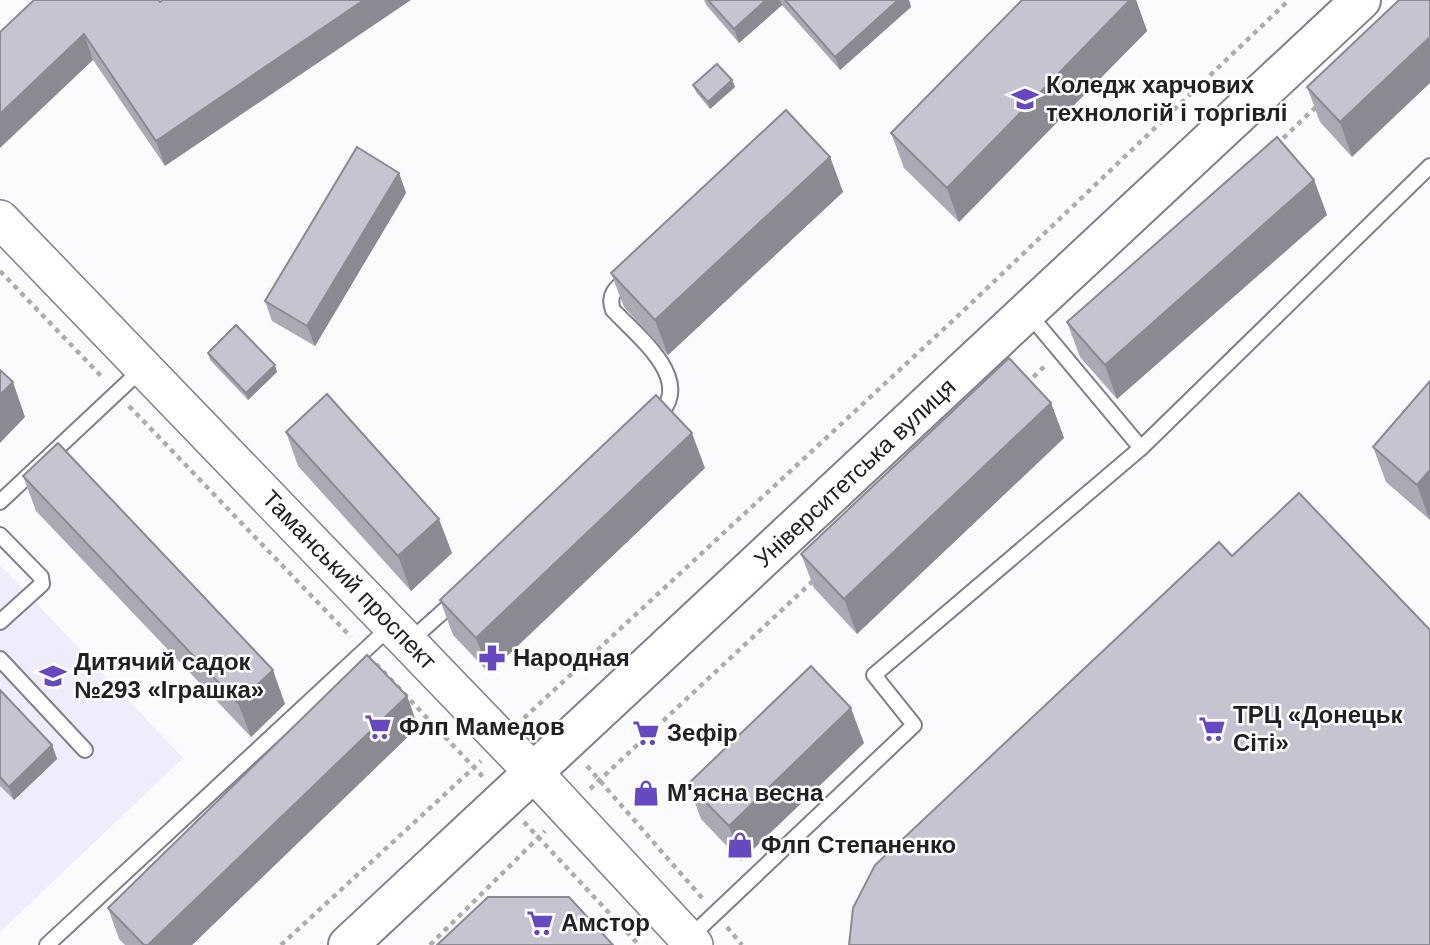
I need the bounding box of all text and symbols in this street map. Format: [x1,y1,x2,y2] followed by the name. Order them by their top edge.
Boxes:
[1046,71,1287,126] place label: Коледж харчових технологій і торгівлі
[1010,84,1040,114] school or university icon: Коледж харчових технологій і торгівлі
[749,372,961,573] street label: Університетська вулиця
[257,485,442,675] street label: Таманський проспект
[477,643,507,673] pharmacy icon: Народная
[513,644,630,671] place label: Народная
[74,648,264,703] place label: Дитячий садок №293 «Іграшка»
[38,661,68,691] school or university icon: Дитячий садок №293 «Іграшка»
[1233,701,1404,756] place label: ТРЦ «Донецьк Сіті»
[363,712,393,742] supermarket icon: Флп Мамедов
[399,713,565,740] place label: Флп Мамедов
[1197,714,1227,744] supermarket icon: ТРЦ «Донецьк Сіті»
[631,718,661,748] supermarket icon: Зефір
[667,719,738,746] place label: Зефір
[631,778,661,808] shop icon: М'ясна весна
[667,779,824,806] place label: М'ясна весна
[725,830,755,860] shop icon: Флп Степаненко
[761,831,956,858] place label: Флп Степаненко
[525,908,555,938] supermarket icon: Амстор
[561,909,650,936] place label: Амстор

